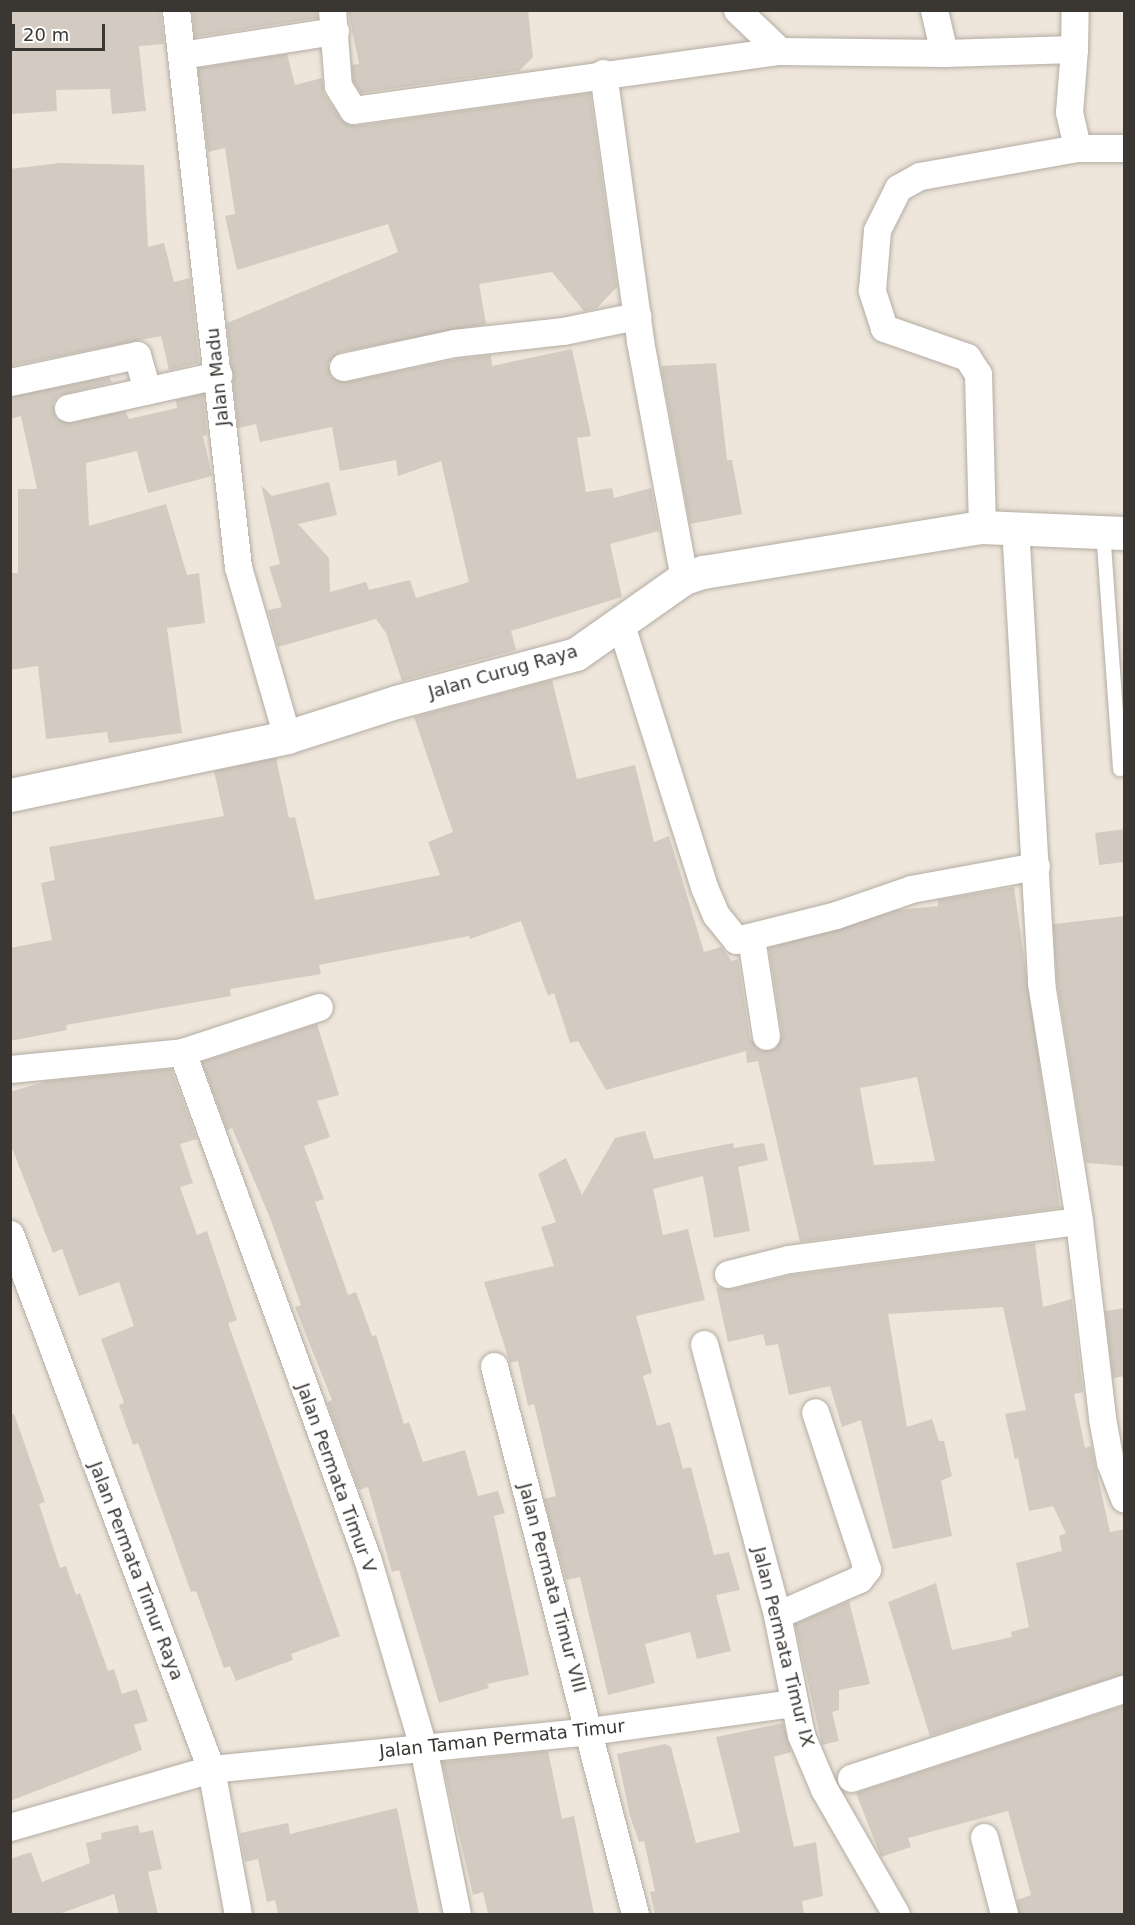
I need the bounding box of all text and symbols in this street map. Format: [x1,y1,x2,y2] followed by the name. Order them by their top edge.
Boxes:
[15,12,108,50] scale bar
[23,24,69,45] text: 20 m
[202,327,234,427] street label: Jalan Madu
[426,640,580,704] street label: Jalan Curug Raya
[292,1380,380,1576] street label: Jalan Permata Timur V
[84,1459,188,1683] street label: Jalan Permata Timur Raya
[514,1481,590,1695] street label: Jalan Permata Timur VIII
[748,1545,818,1749] street label: Jalan Permata Timur IX
[378,1715,626,1763] street label: Jalan Taman Permata Timur

